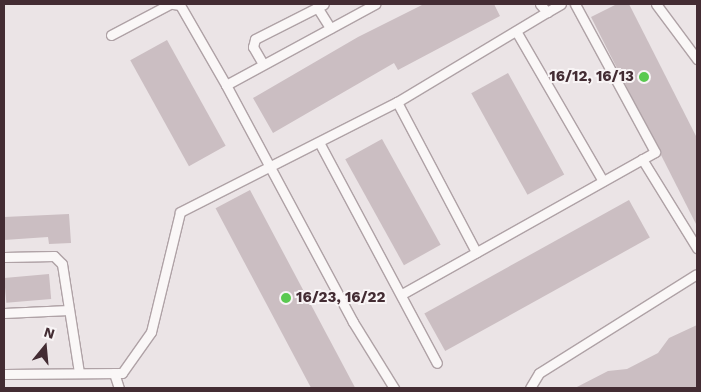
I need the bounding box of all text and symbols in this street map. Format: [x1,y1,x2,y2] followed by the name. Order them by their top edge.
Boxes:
[549,68,634,86] place label: 16/12, 16/13
[638,71,650,83] marker: 16/12, 16/13
[296,289,385,307] place label: 16/23, 16/22
[280,292,292,304] marker: 16/23, 16/22
[20,322,70,372] north arrow
[42,323,57,342] text: N

